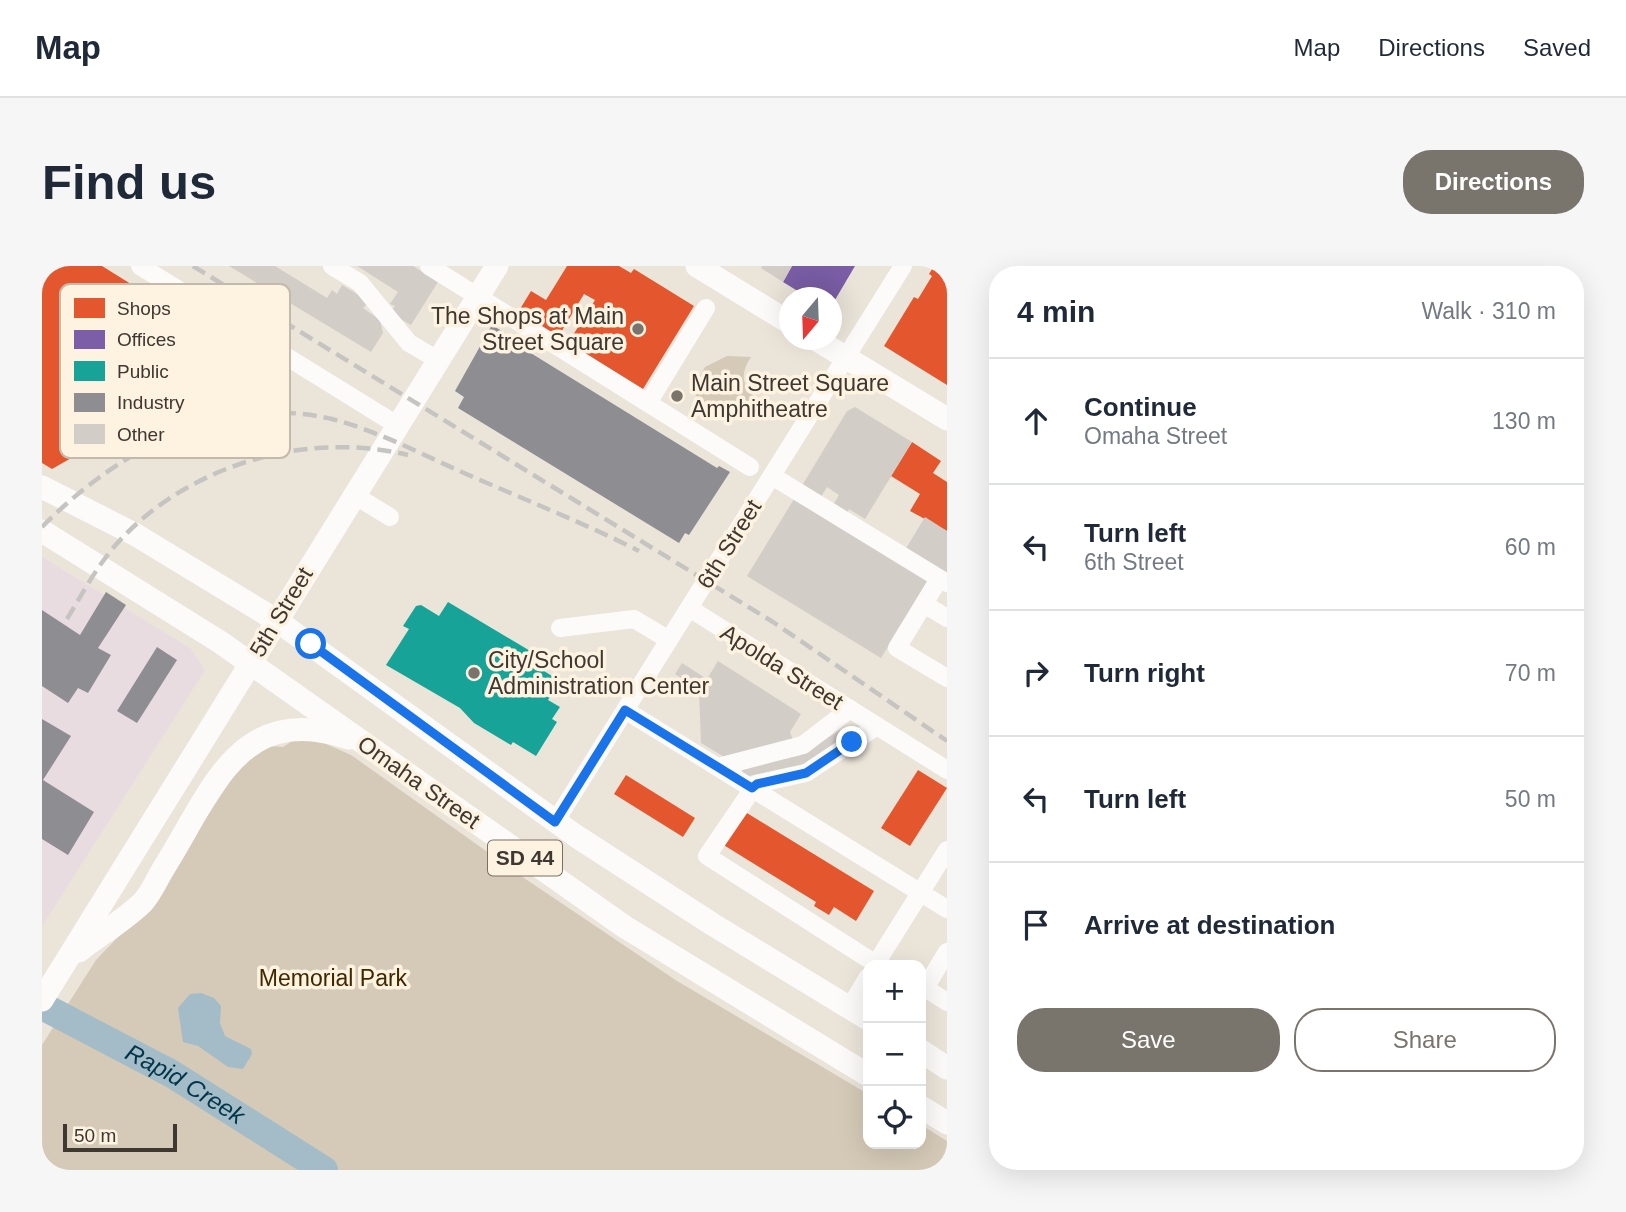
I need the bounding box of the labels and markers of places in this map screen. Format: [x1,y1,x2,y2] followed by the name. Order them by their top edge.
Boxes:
[431,303,624,355] place label: The Shops at Main Street Square
[630,321,646,337] marker: The Shops at Main Street Square
[691,370,889,422] place label: Main Street Square Amphitheatre
[669,388,685,404] marker: Main Street Square Amphitheatre
[488,647,709,699] place label: City/School Administration Center
[466,665,482,681] marker: City/School Administration Center

